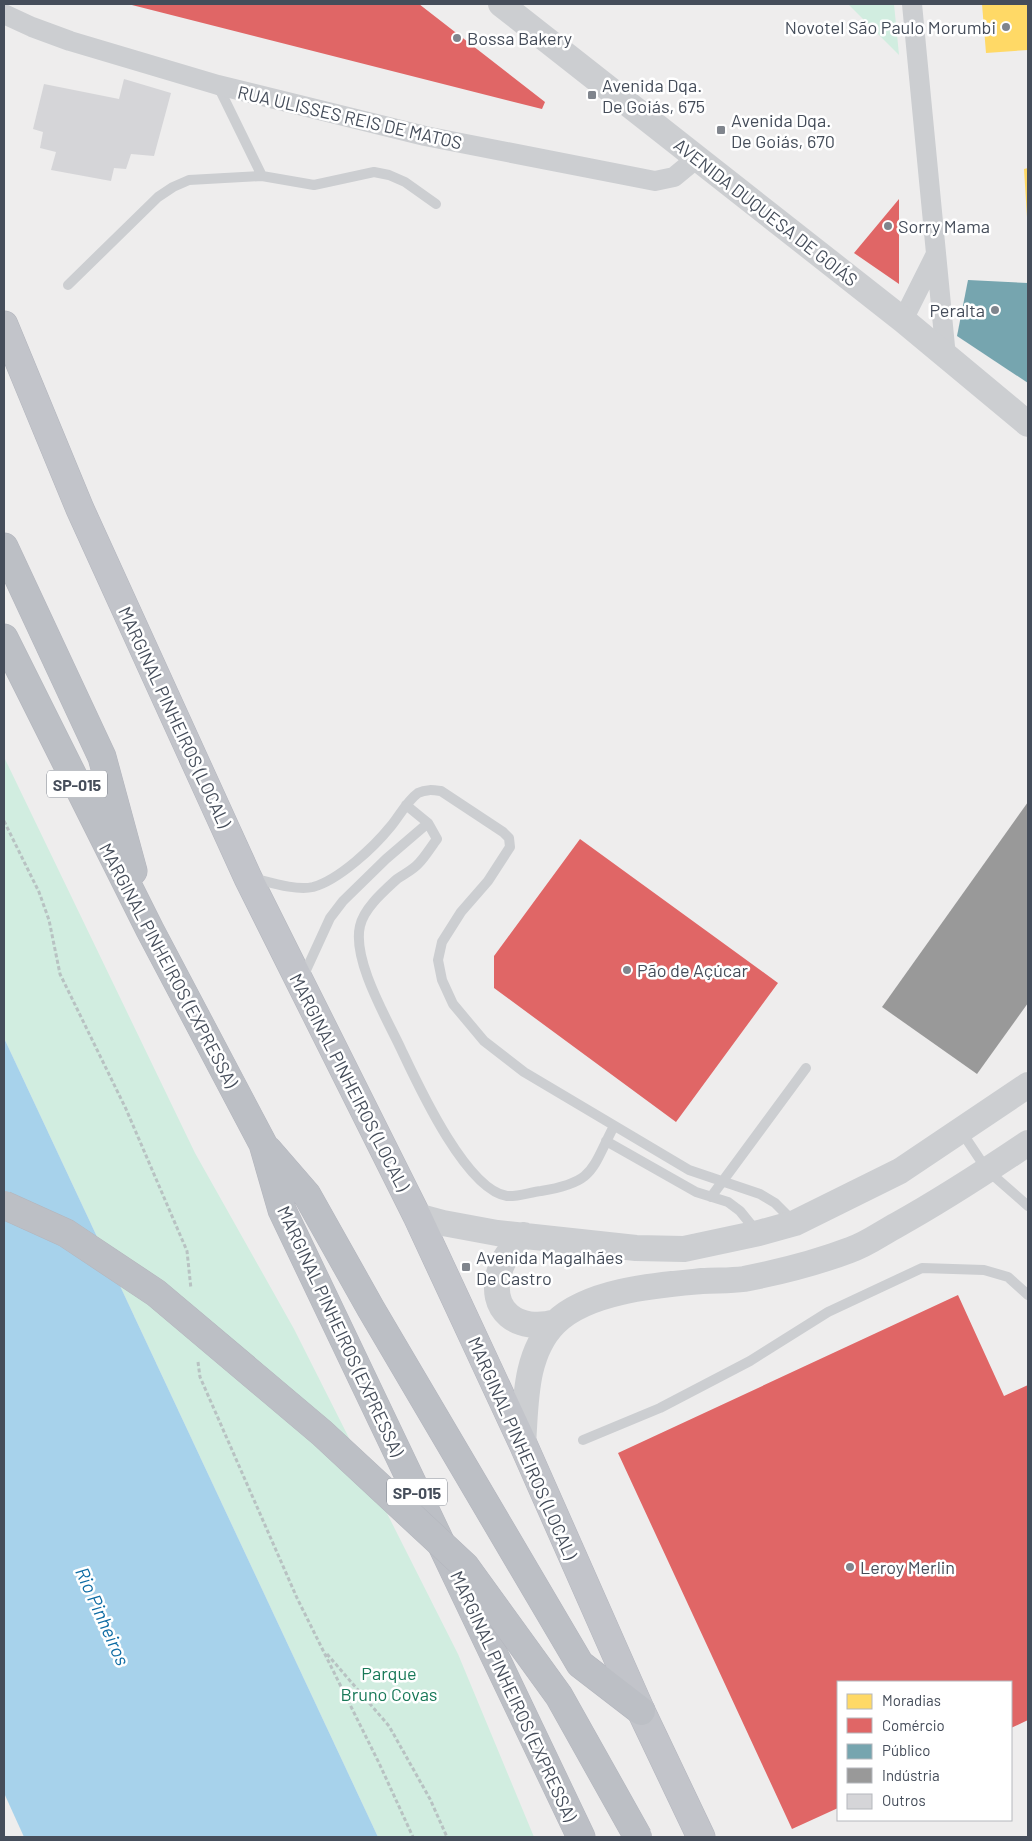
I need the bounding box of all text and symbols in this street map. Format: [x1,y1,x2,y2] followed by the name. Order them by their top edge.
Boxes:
[785,16,996,38] place label: Novotel São Paulo Morumbi
[1000,21,1012,33] marker: Novotel São Paulo Morumbi
[467,27,572,49] place label: Bossa Bakery
[451,32,463,44] marker: Bossa Bakery
[602,74,705,117] place label: Avenida Dqa. De Goiás, 675
[236,80,464,154] street label: RUA ULISSES REIS DE MATOS
[586,89,598,101] marker: Avenida Dqa. De Goiás, 675
[731,109,835,152] place label: Avenida Dqa. De Goiás, 670
[715,124,727,136] marker: Avenida Dqa. De Goiás, 670
[670,133,862,291] street label: AVENIDA DUQUESA DE GOIÁS
[898,215,990,237] place label: Sorry Mama
[882,220,894,232] marker: Sorry Mama
[929,299,985,321] place label: Peralta
[989,304,1001,316] marker: Peralta
[114,603,236,831] street label: MARGINAL PINHEIROS (LOCAL)
[47,771,107,798] road number: SP-015
[95,839,243,1091] street label: MARGINAL PINHEIROS (EXPRESSA)
[637,959,748,981] place label: Pão de Açúcar
[621,964,633,976] marker: Pão de Açúcar
[285,969,415,1195] street label: MARGINAL PINHEIROS (LOCAL)
[273,1202,409,1460] street label: MARGINAL PINHEIROS (EXPRESSA)
[476,1246,623,1289] place label: Avenida Magalhães De Castro
[460,1261,472,1273] marker: Avenida Magalhães De Castro
[464,1333,582,1563] street label: MARGINAL PINHEIROS (LOCAL)
[387,1478,447,1505] road number: SP-015
[860,1556,955,1578] place label: Leroy Merlin
[844,1561,856,1573] marker: Leroy Merlin
[71,1563,135,1669] water label: Rio Pinheiros
[446,1567,582,1825] street label: MARGINAL PINHEIROS (EXPRESSA)
[340,1662,438,1705] park label: Parque Bruno Covas
[837,1681,1012,1821] legend
[882,1691,941,1709] text: Moradias
[882,1716,945,1734] text: Comércio
[882,1741,930,1759] text: Público
[882,1766,940,1784] text: Indústria
[882,1791,926,1809] text: Outros

